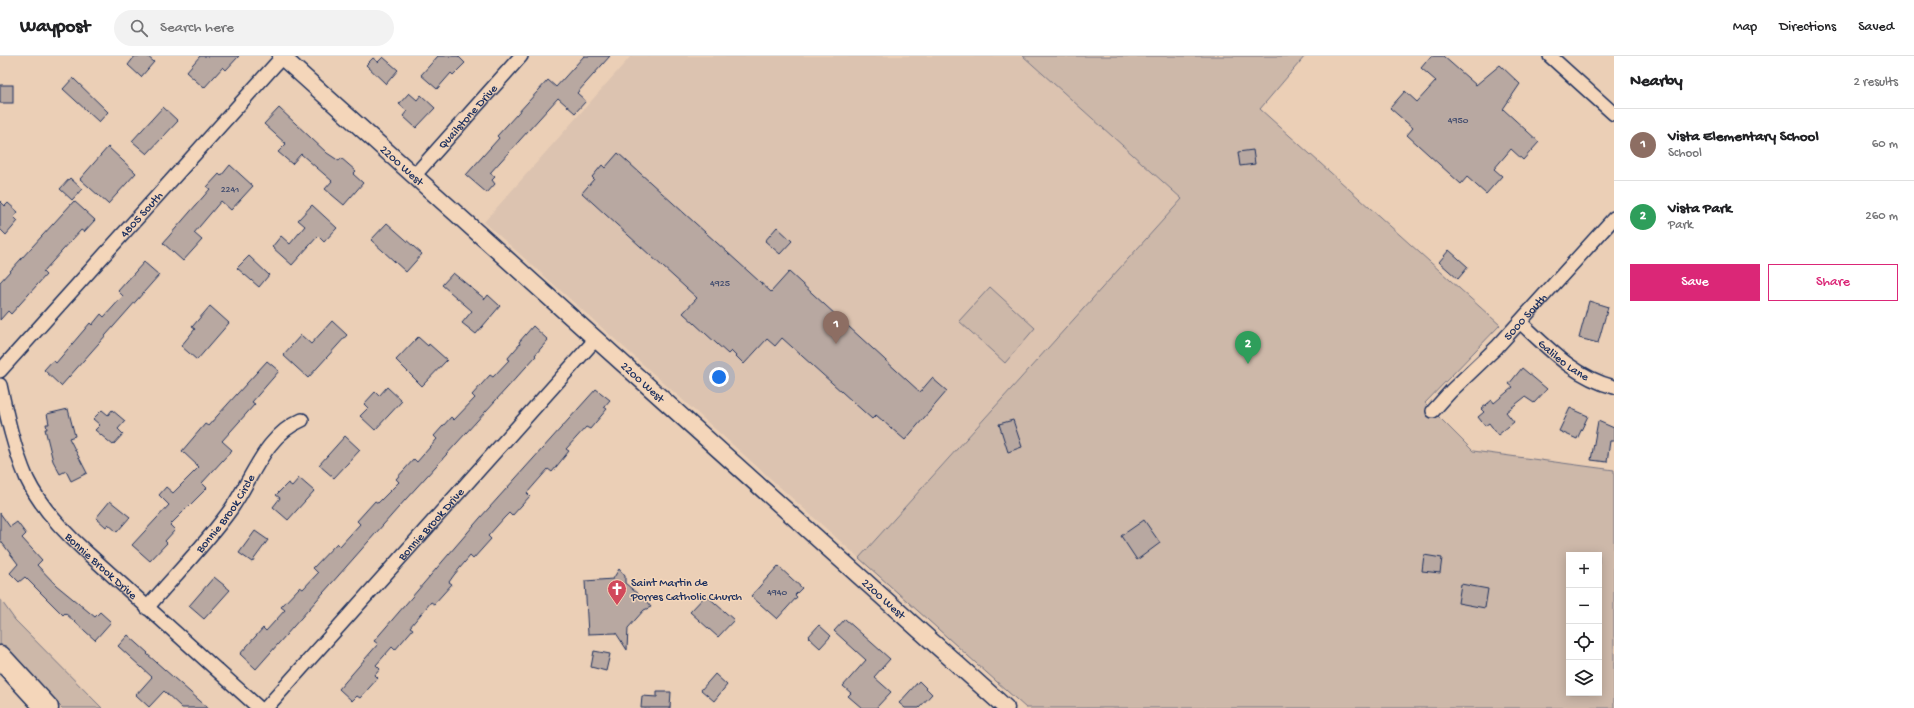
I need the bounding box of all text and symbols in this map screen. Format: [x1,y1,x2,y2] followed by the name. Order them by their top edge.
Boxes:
[114,10,394,46] search box
[20,16,90,39] text: Waypost
[128,17,150,39] icon: search
[160,19,234,37] text: Search here
[1733,19,1757,36] text: Map
[1779,19,1836,36] text: Directions
[1858,19,1894,36] text: Saved
[1630,72,1683,92] text: Nearby
[1853,75,1898,90] text: 2 results
[436,82,502,153] street label: Quailstone Drive
[1448,115,1469,127] house number: 4950
[1668,128,1819,146] text: Vista Elementary School
[1640,137,1646,152] text: 1
[1872,137,1898,152] text: 60 m
[376,143,426,190] street label: 2200 West
[1668,146,1702,161] text: School
[221,184,239,196] house number: 2241
[118,189,167,241] street label: 4805 South
[1668,200,1732,218] text: Vista Park
[1640,209,1646,224] text: 2
[1865,209,1898,224] text: 260 m
[1668,218,1693,233] text: Park
[1630,264,1760,301] button: Save
[1768,264,1898,301] button: Share
[710,278,730,290] house number: 4925
[1501,291,1552,344] street label: 5000 South
[823,311,849,344] pin: 1
[1235,331,1261,364] pin: 2
[1534,337,1592,386] street label: Galileo Lane
[617,360,667,407] street label: 2200 West
[709,367,729,387] your location
[193,472,259,557] street label: Bonnie Brook Circle
[395,485,469,565] street label: Bonnie Brook Drive
[60,530,140,604] street label: Bonnie Brook Drive
[1566,552,1602,696] map controls
[1566,552,1602,588] button: +
[630,577,743,605] place label: Saint Martin de Porres Catholic Church
[858,577,908,624] street label: 2200 West
[606,578,628,606] church icon: Saint Martin de Porres Catholic Church
[767,587,787,599] house number: 4940
[1566,588,1602,624] button: −
[1566,624,1602,660] button: locate
[1566,660,1602,696] button: layers

